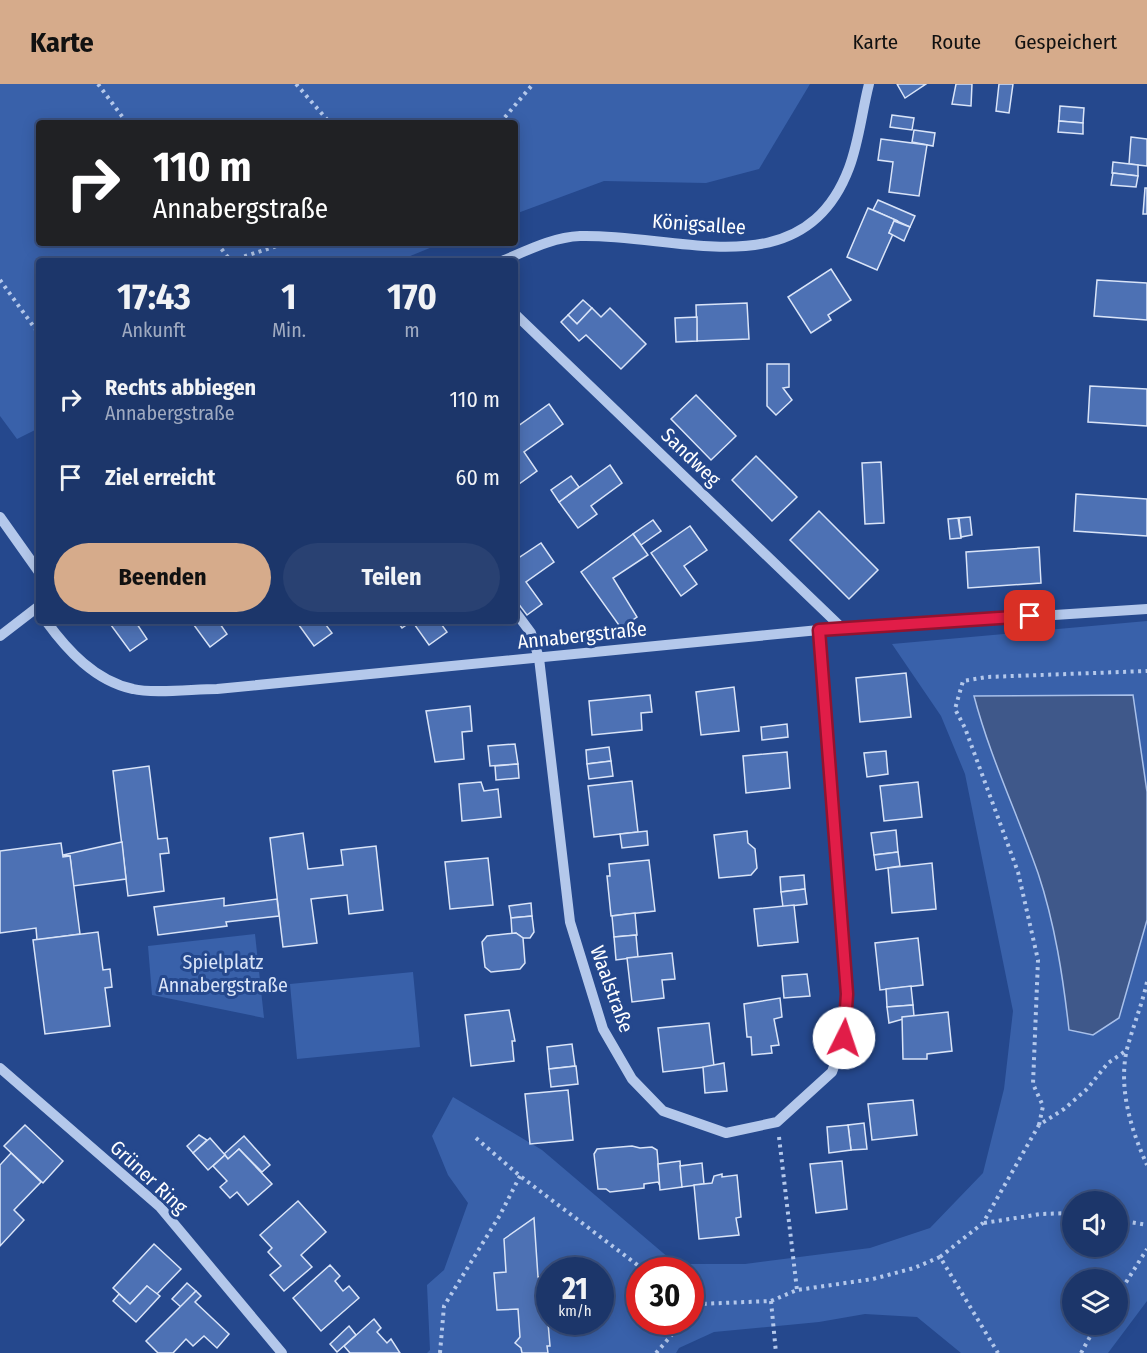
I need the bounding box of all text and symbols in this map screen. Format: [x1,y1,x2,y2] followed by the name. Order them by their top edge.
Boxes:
[30,26,94,59] text: Karte
[853,29,898,55] text: Karte
[931,29,981,55] text: Route
[1014,29,1117,55] text: Gespeichert
[153,142,252,192] text: 110 m
[54,144,132,222] icon: right
[153,193,328,225] text: Annabergstraße
[651,209,747,239] street label: Königsallee
[117,275,191,319] text: 17:43
[281,275,297,319] text: 1
[387,275,437,319] text: 170
[122,318,186,342] text: Ankunft
[272,318,306,342] text: Min.
[404,318,420,342] text: m
[105,374,256,401] text: Rechts abbiegen
[54,383,87,416] icon: right
[450,386,500,413] text: 110 m
[105,401,235,425] text: Annabergstraße
[656,423,726,492] street label: Sandweg
[54,461,87,494] icon: arrive
[105,464,216,491] text: Ziel erreicht
[456,464,500,491] text: 60 m
[54,543,271,612] button: Beenden
[283,543,500,612] button: Teilen
[1004,590,1055,641] pin
[1013,599,1046,632] icon: arrive
[516,616,648,654] street label: Annabergstraße
[585,942,639,1036] street label: Waalstraße
[158,950,288,997] park label: Spielplatz Annabergstraße
[812,1006,876,1070] position arrow
[105,1135,193,1219] street label: Grüner Ring
[1062,1191,1128,1335] map controls
[1062,1191,1128,1257] button: sound
[626,1257,704,1335] speed limit sign: 30
[1062,1269,1128,1335] button: layers
[562,1271,588,1307] text: 21
[558,1302,592,1320] text: km/h

